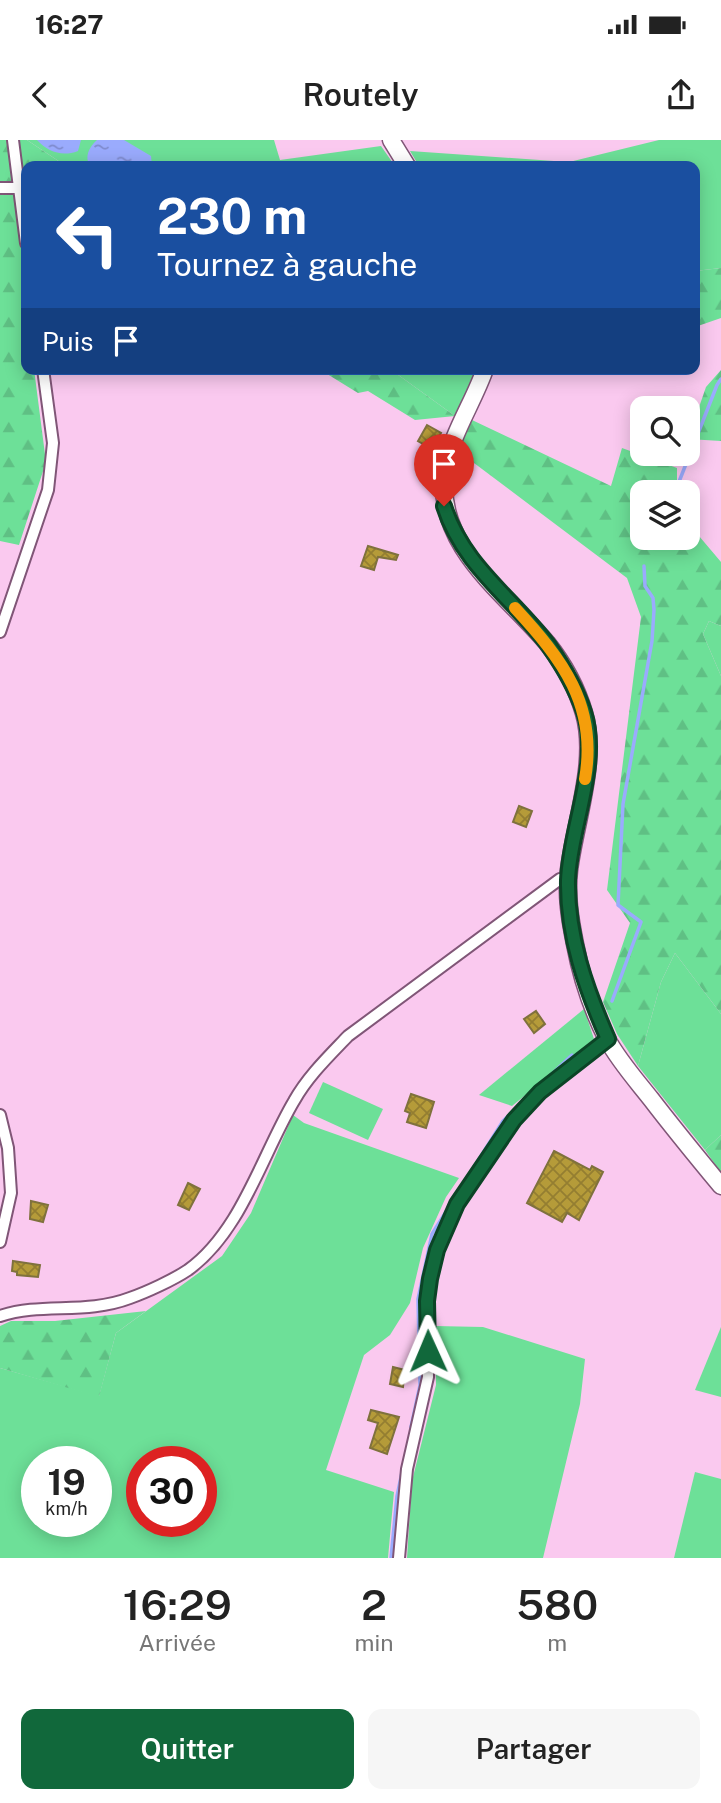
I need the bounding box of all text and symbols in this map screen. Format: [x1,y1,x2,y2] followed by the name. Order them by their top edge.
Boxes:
[35,9,104,40] text: 16:27
[21,76,59,114] icon: back
[302,76,419,113] text: Routely
[662,76,700,114] icon: share
[157,187,307,245] text: 230 m
[42,189,133,280] icon: left
[157,246,417,283] text: Tournez à gauche
[107,322,145,360] icon: arrive
[42,326,93,357] text: Puis
[630,396,700,550] map controls
[630,396,700,466] button: search
[414,434,474,506] pin
[425,445,463,483] icon: arrive
[630,480,700,550] button: layers
[391,1314,465,1388] position arrow
[126,1446,217,1537] speed limit sign: 30
[47,1462,86,1503] text: 19
[45,1498,88,1519] text: km/h
[123,1580,232,1629] text: 16:29
[361,1580,387,1629] text: 2
[516,1580,598,1629] text: 580
[139,1629,216,1656] text: Arrivée
[355,1629,394,1656] text: min
[547,1629,567,1656] text: m
[21,1709,354,1789] button: Quitter
[368,1709,700,1789] button: Partager

